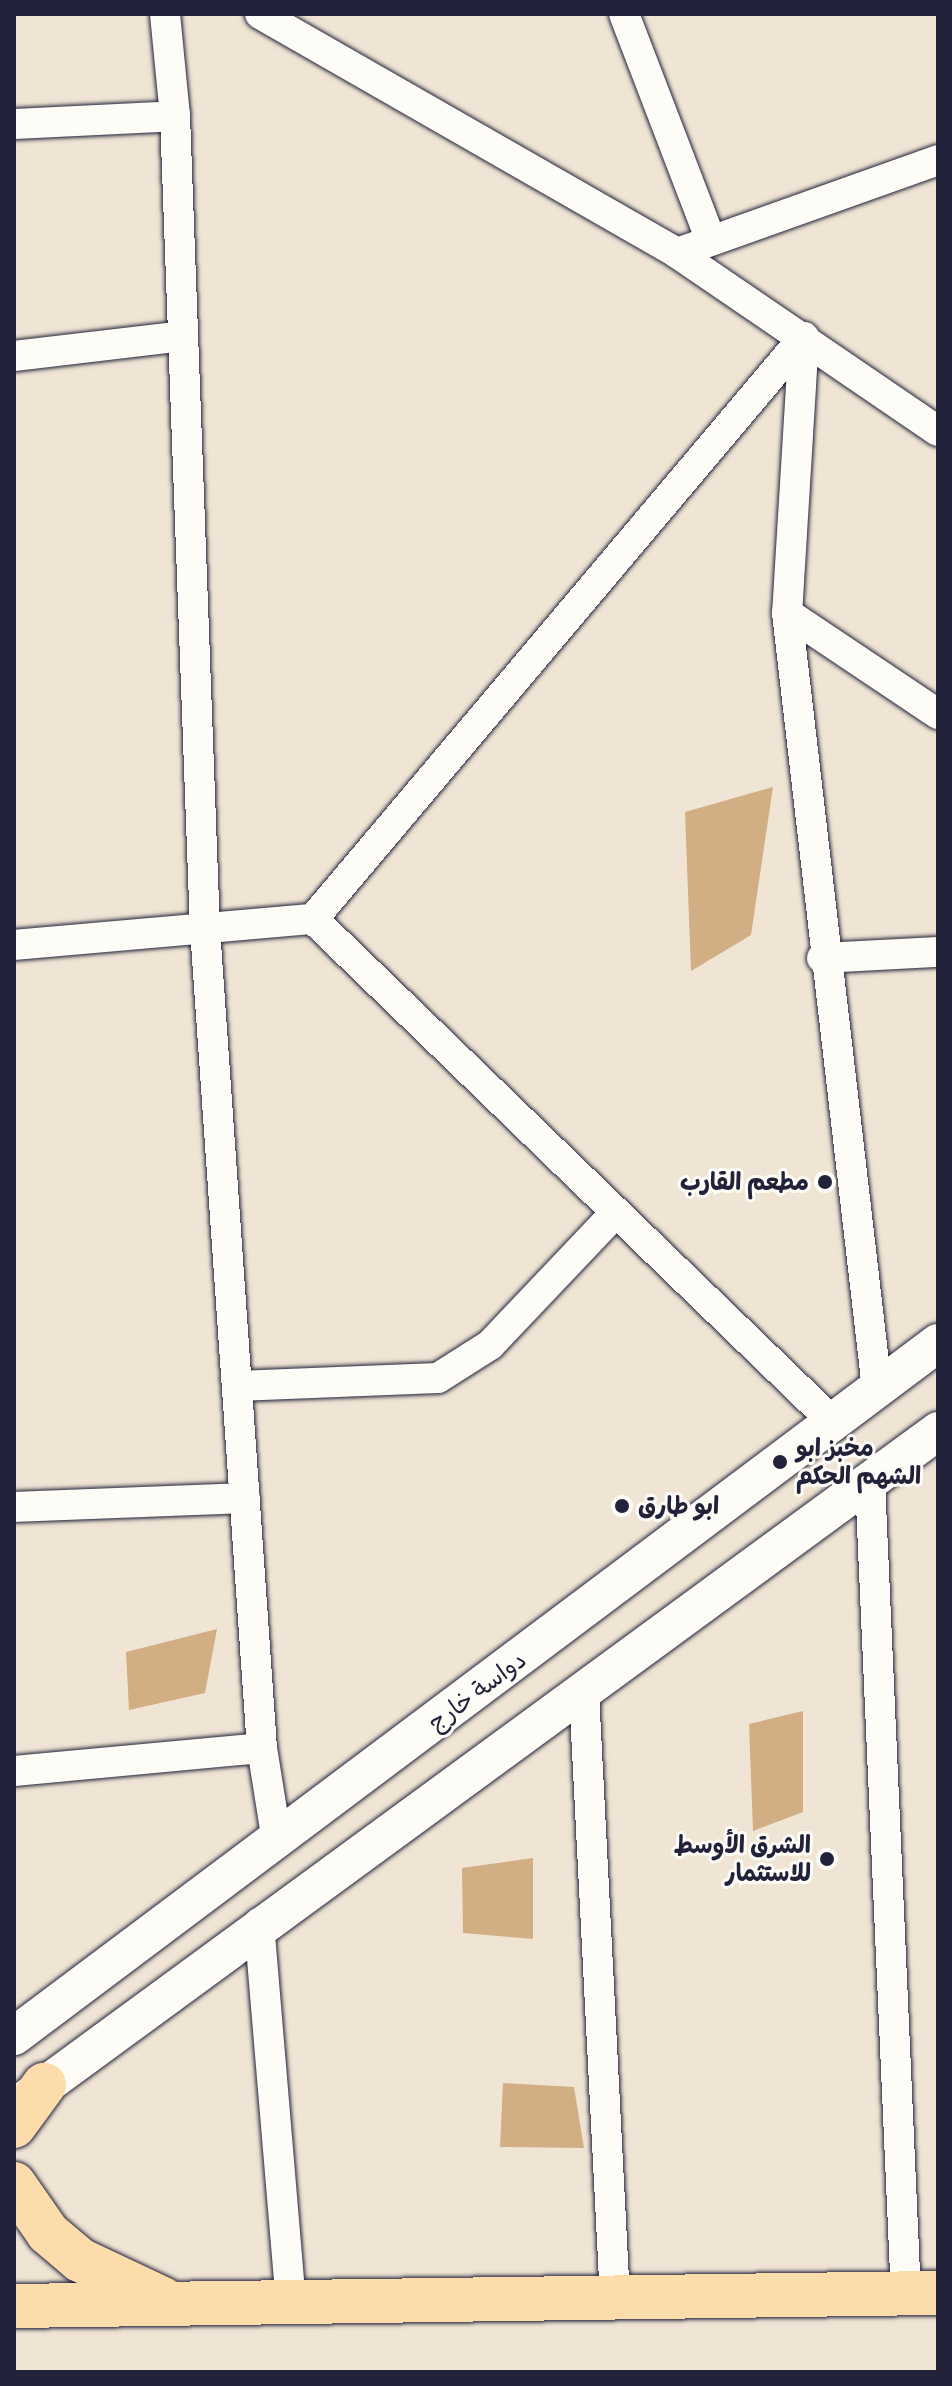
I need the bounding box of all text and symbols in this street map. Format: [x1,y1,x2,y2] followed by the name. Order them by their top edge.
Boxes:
[680,1168,809,1196] place label: مطعم القارب
[816,1173,834,1191] marker: مطعم القارب
[796,1434,921,1490] place label: مخبز ابو الشهم الحكم
[771,1453,789,1471] marker: مخبز ابو الشهم الحكم
[638,1492,719,1520] place label: ابو طارق
[613,1497,631,1515] marker: ابو طارق
[422,1645,532,1737] street label: دواسة خارج
[674,1831,811,1887] place label: الشرق الأوسط للاستثمار
[818,1850,836,1868] marker: الشرق الأوسط للاستثمار

